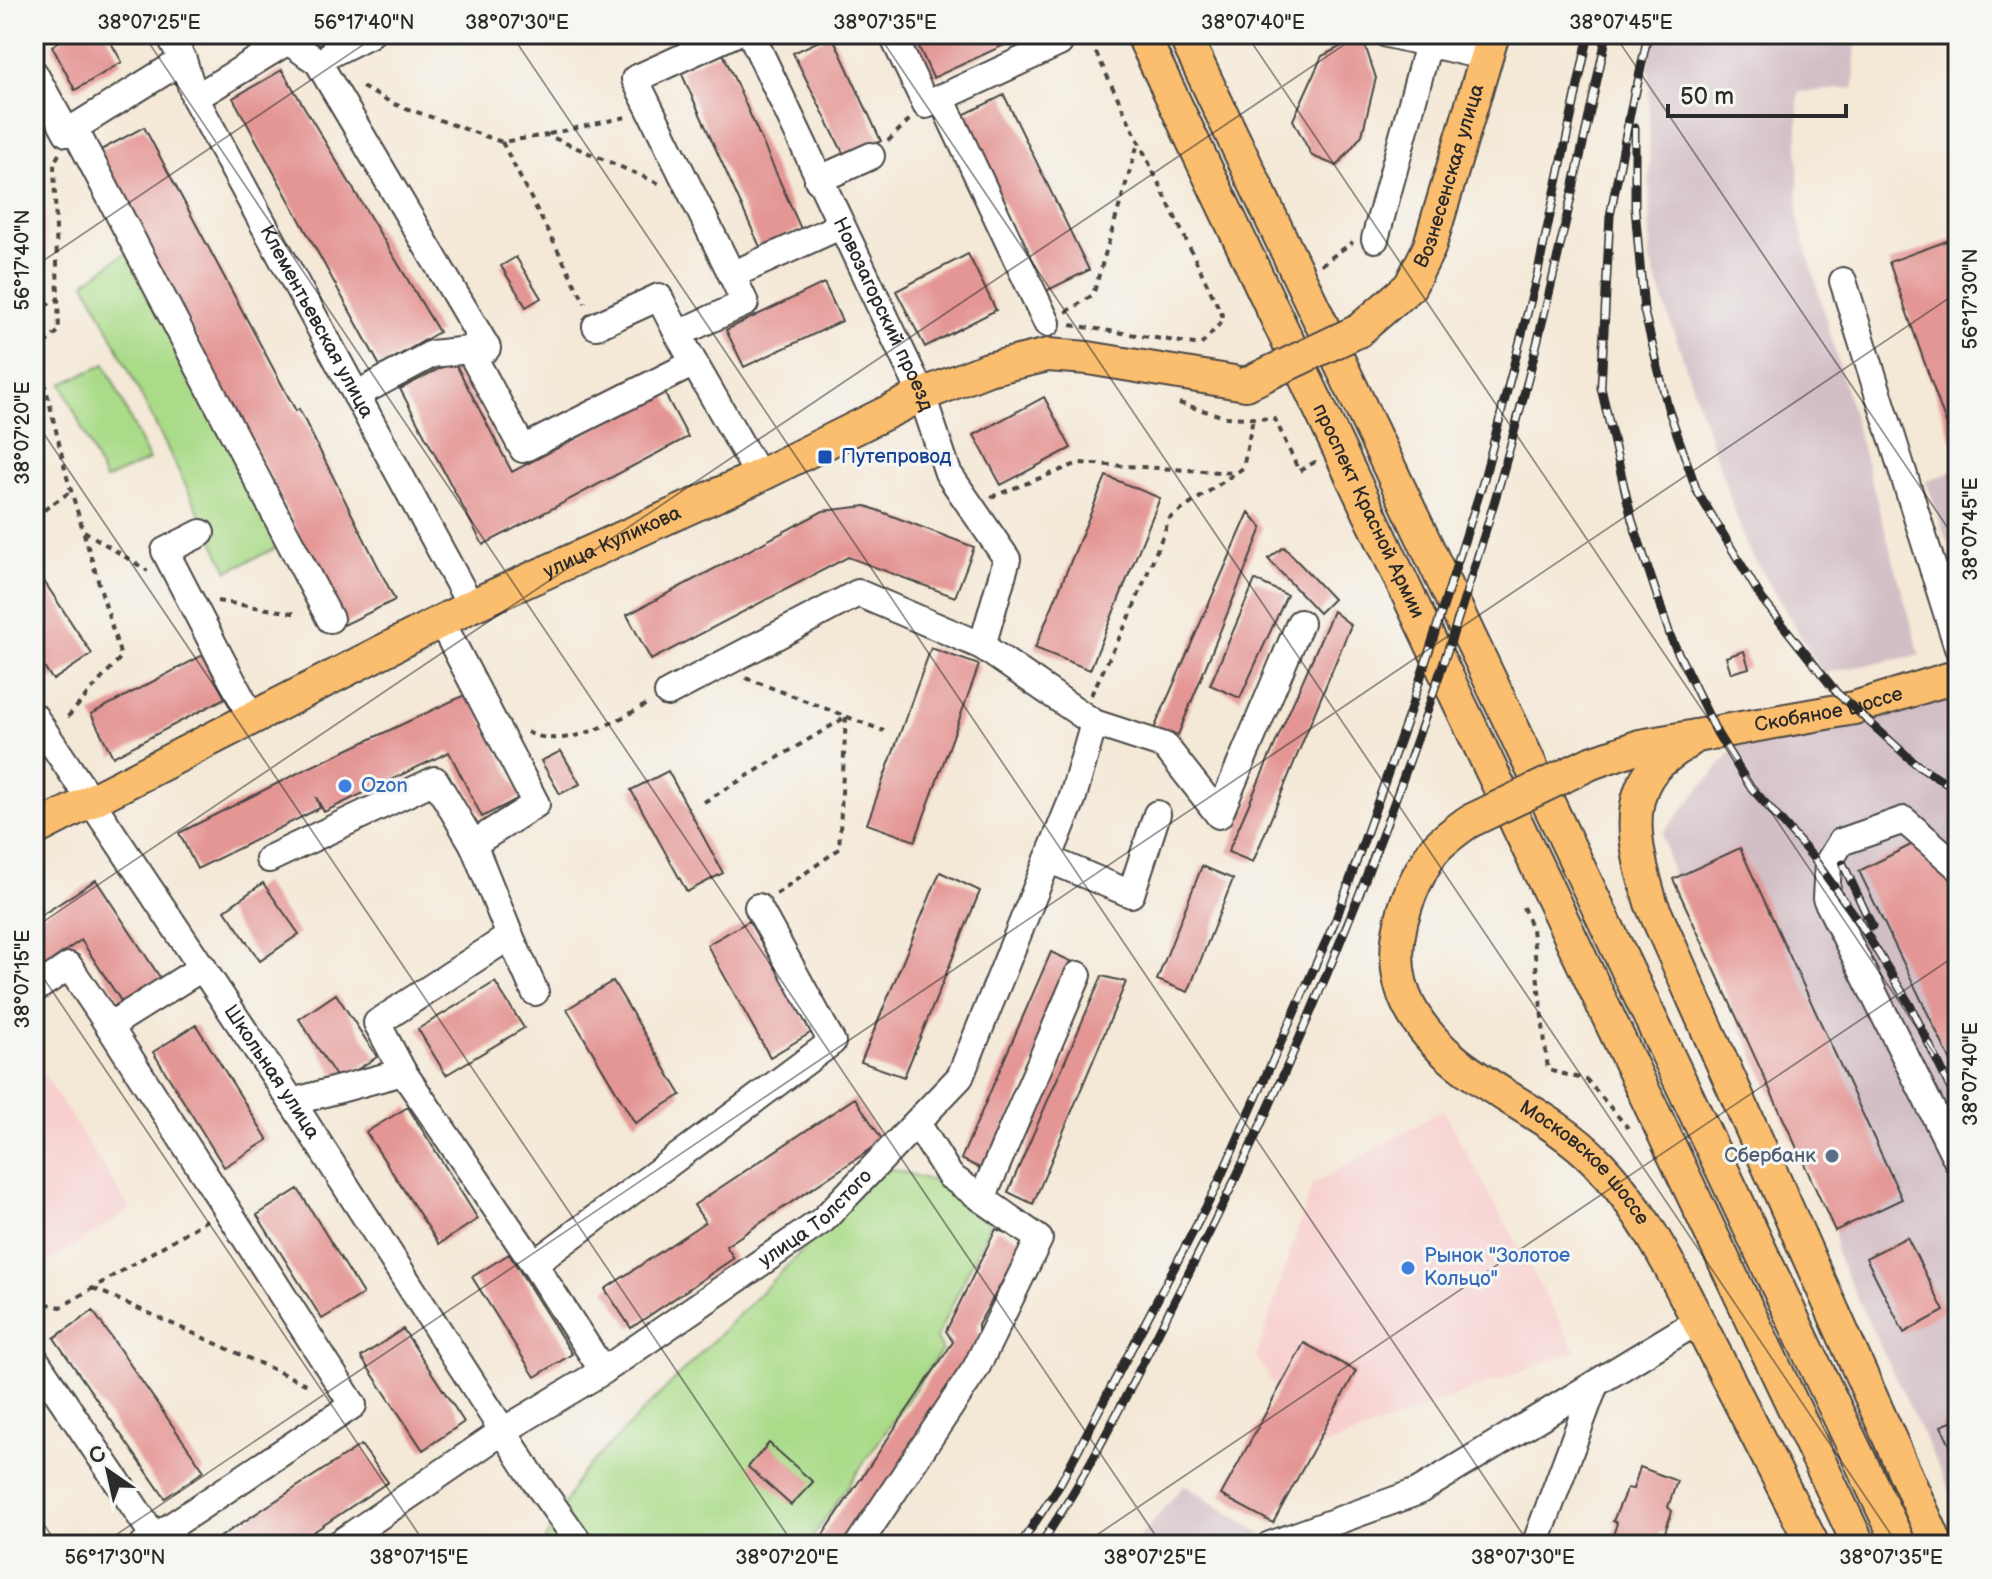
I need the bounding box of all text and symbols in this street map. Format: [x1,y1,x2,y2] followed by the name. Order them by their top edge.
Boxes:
[97,11,201,35] text: 38°07'25"E
[314,11,415,35] text: 56°17'40"N
[465,11,569,35] text: 38°07'30"E
[833,11,937,35] text: 38°07'35"E
[1201,11,1305,35] text: 38°07'40"E
[1569,11,1673,35] text: 38°07'45"E
[1668,68,1846,118] scale bar
[1409,81,1489,272] street label: Вознесенская улица
[1680,82,1734,111] text: 50 m
[11,210,35,311] text: 56°17'40"N
[828,214,939,414] street label: Новозагорский проезд
[255,221,379,422] street label: Клементьевская улица
[1959,248,1983,350] text: 56°17'30"N
[11,381,35,485] text: 38°07'20"E
[1307,400,1429,622] street label: проспект Красной Армии
[841,445,951,469] place label: Путепровод
[816,448,834,466] marker: Путепровод
[1959,477,1983,581] text: 38°07'45"E
[540,501,685,584] street label: улица Куликова
[1753,682,1906,737] street label: Скобяное шоссе
[361,774,408,798] place label: Ozon
[336,777,354,795] marker: Ozon
[11,929,35,1029] text: 38°07'15"E
[218,1000,325,1144] street label: Школьная улица
[1959,1022,1983,1126] text: 38°07'40"E
[1515,1095,1654,1230] street label: Московское шоссе
[1724,1144,1816,1168] place label: Сбербанк
[1823,1147,1841,1165] marker: Сбербанк
[754,1164,877,1273] street label: улица Толстого
[1424,1244,1570,1291] place label: Рынок "Золотое Кольцо"
[1399,1259,1417,1277] marker: Рынок "Золотое Кольцо"
[68,1431,148,1511] north arrow
[84,1440,112,1471] text: С
[64,1546,166,1570] text: 56°17'30"N
[369,1546,469,1570] text: 38°07'15"E
[735,1546,839,1570] text: 38°07'20"E
[1103,1546,1207,1570] text: 38°07'25"E
[1471,1546,1575,1570] text: 38°07'30"E
[1839,1546,1943,1570] text: 38°07'35"E

